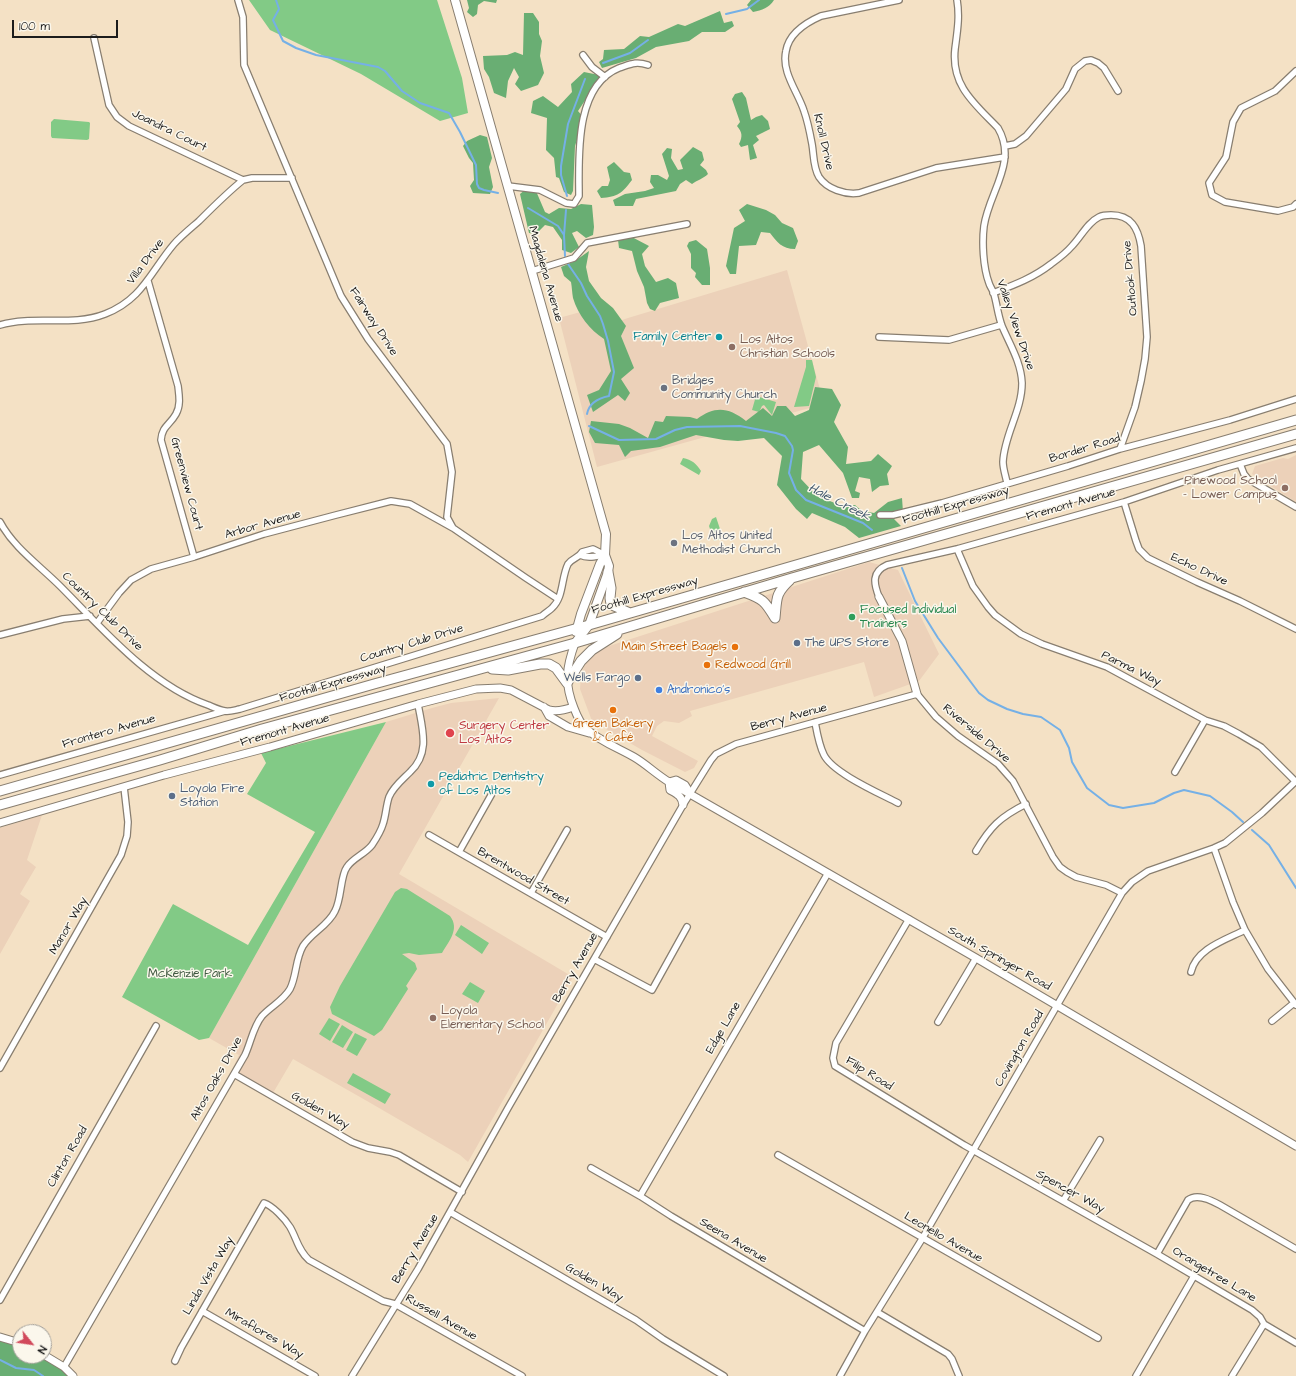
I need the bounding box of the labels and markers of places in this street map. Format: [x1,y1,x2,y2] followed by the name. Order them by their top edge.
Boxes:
[633,330,711,344] place label: Family Center
[714,332,724,342] marker: Family Center
[740,333,835,361] place label: Los Altos Christian Schools
[727,342,737,352] marker: Los Altos Christian Schools
[672,374,777,402] place label: Bridges Community Church
[659,383,669,393] marker: Bridges Community Church
[1183,474,1277,502] place label: Pinewood School - Lower Campus
[1280,483,1290,493] marker: Pinewood School - Lower Campus
[682,529,780,557] place label: Los Altos United Methodist Church
[669,538,679,548] marker: Los Altos United Methodist Church
[860,603,956,631] place label: Focused Individual Trainers
[847,612,857,622] marker: Focused Individual Trainers
[805,636,889,650] place label: The UPS Store
[792,638,802,648] marker: The UPS Store
[621,640,727,654] place label: Main Street Bagels
[730,642,740,652] marker: Main Street Bagels
[715,658,791,672] place label: Redwood Grill
[702,660,712,670] marker: Redwood Grill
[564,671,630,685] place label: Wells Fargo
[633,673,643,683] marker: Wells Fargo
[667,683,730,697] place label: Andronico’s
[654,685,664,695] marker: Andronico’s
[608,705,618,715] marker: Green Bakery & Café
[573,717,653,745] place label: Green Bakery & Café
[459,719,549,747] place label: Surgery Center Los Altos
[444,727,456,739] marker: Surgery Center Los Altos
[439,770,544,798] place label: Pediatric Dentistry of Los Altos
[426,779,436,789] marker: Pediatric Dentistry of Los Altos
[180,782,244,810] place label: Loyola Fire Station
[167,791,177,801] marker: Loyola Fire Station
[441,1004,544,1032] place label: Loyola Elementary School
[428,1013,438,1023] marker: Loyola Elementary School

